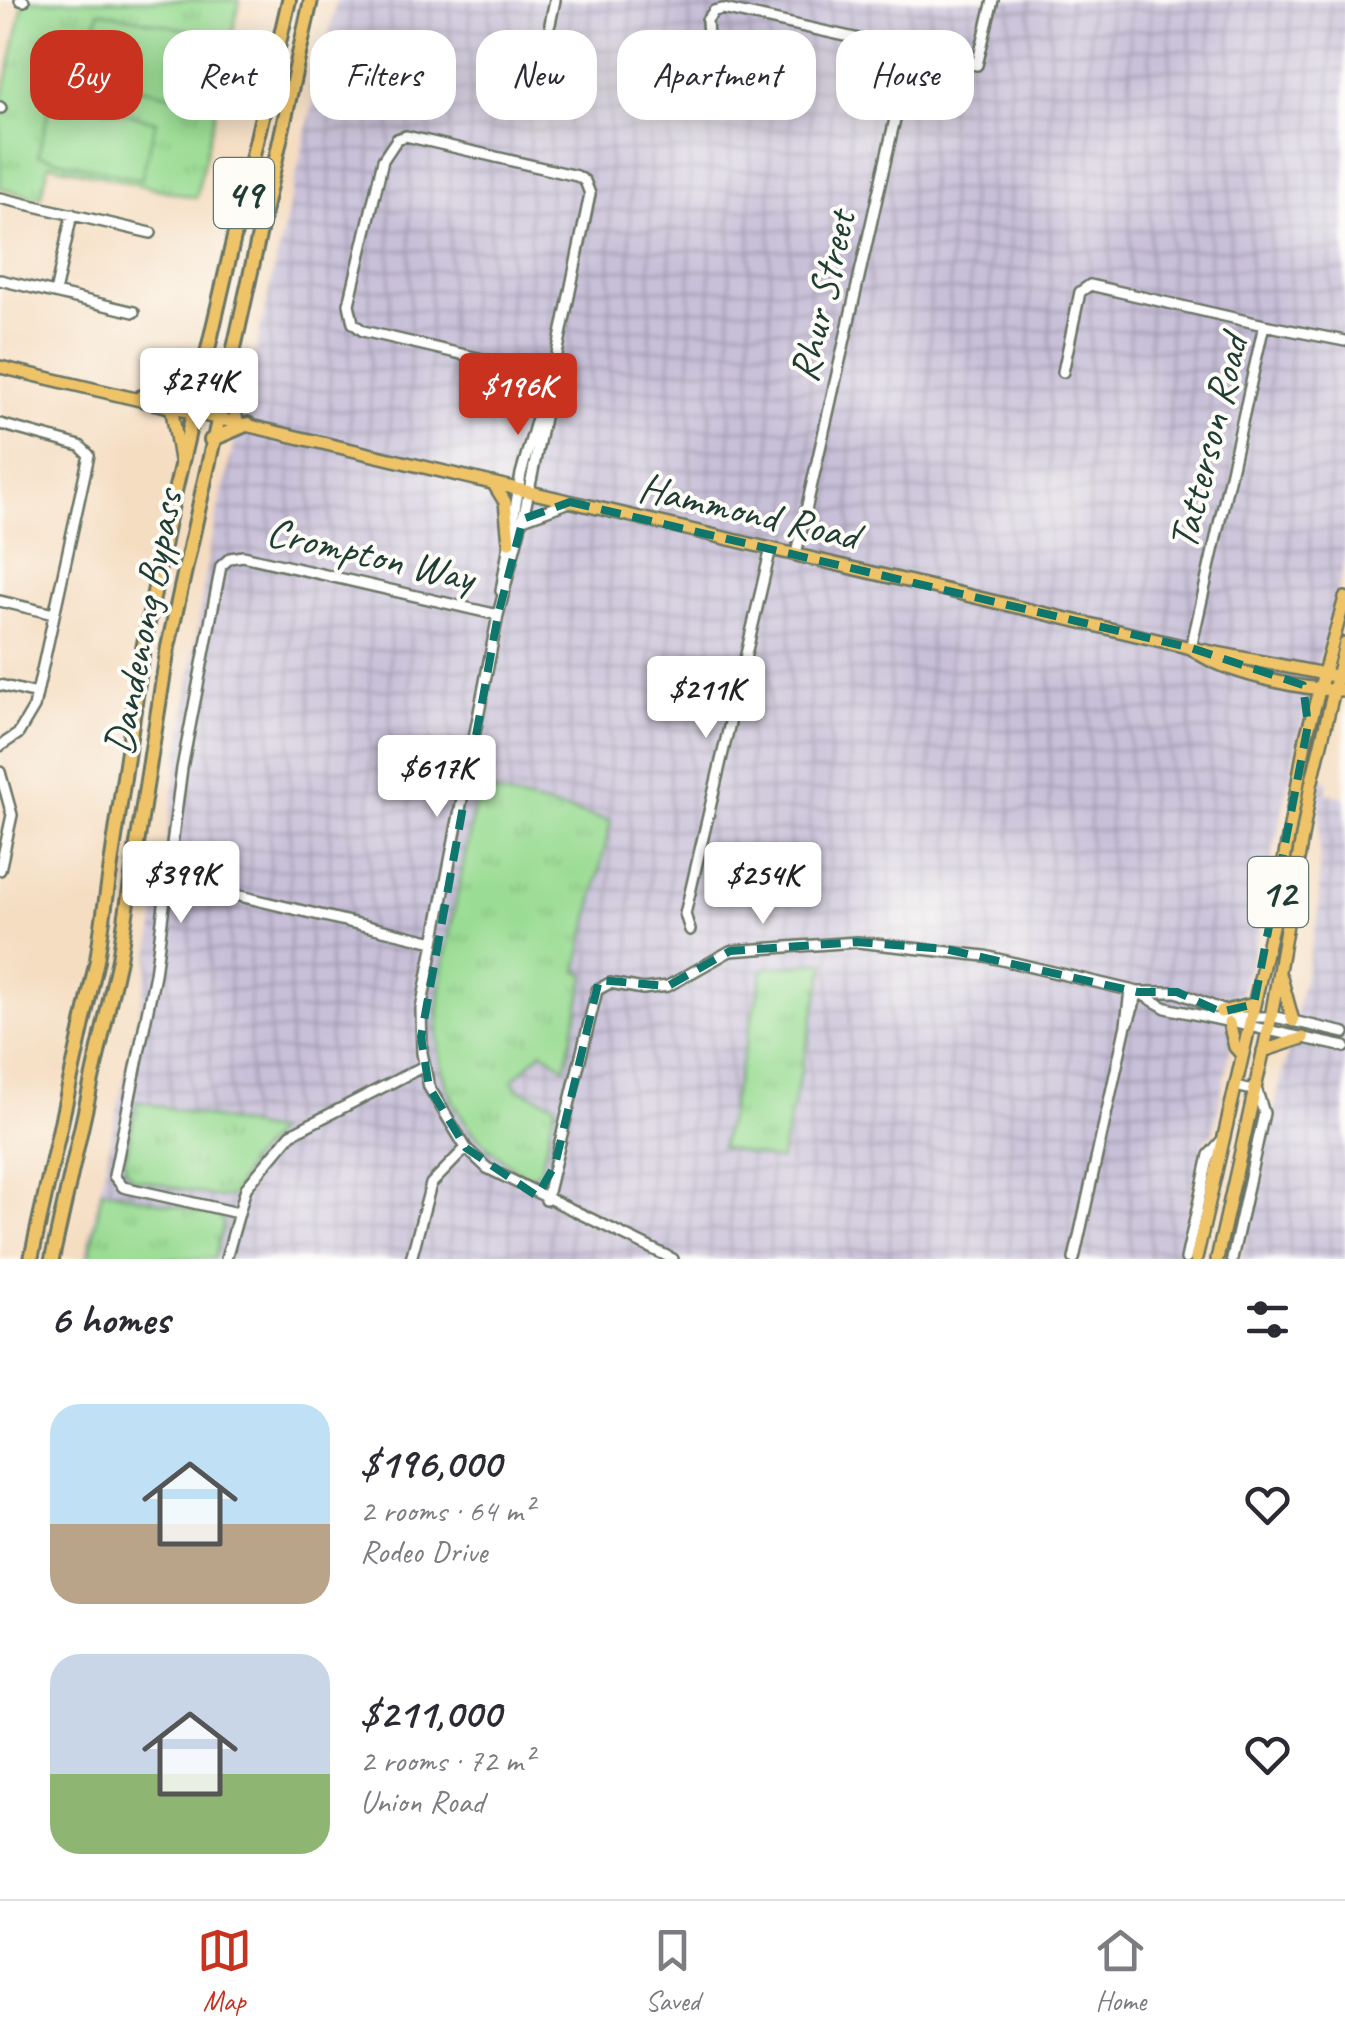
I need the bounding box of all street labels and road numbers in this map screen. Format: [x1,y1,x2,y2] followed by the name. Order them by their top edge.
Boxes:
[214,158,274,228] road number: 49
[777,202,869,387] street label: Rhur Street
[1156,324,1262,555] street label: Tatterson Road
[634,461,870,564] street label: Hammond Road
[92,482,196,759] street label: Dandenong Bypass
[262,505,483,605] street label: Crompton Way
[1248,857,1308,927] road number: 12

